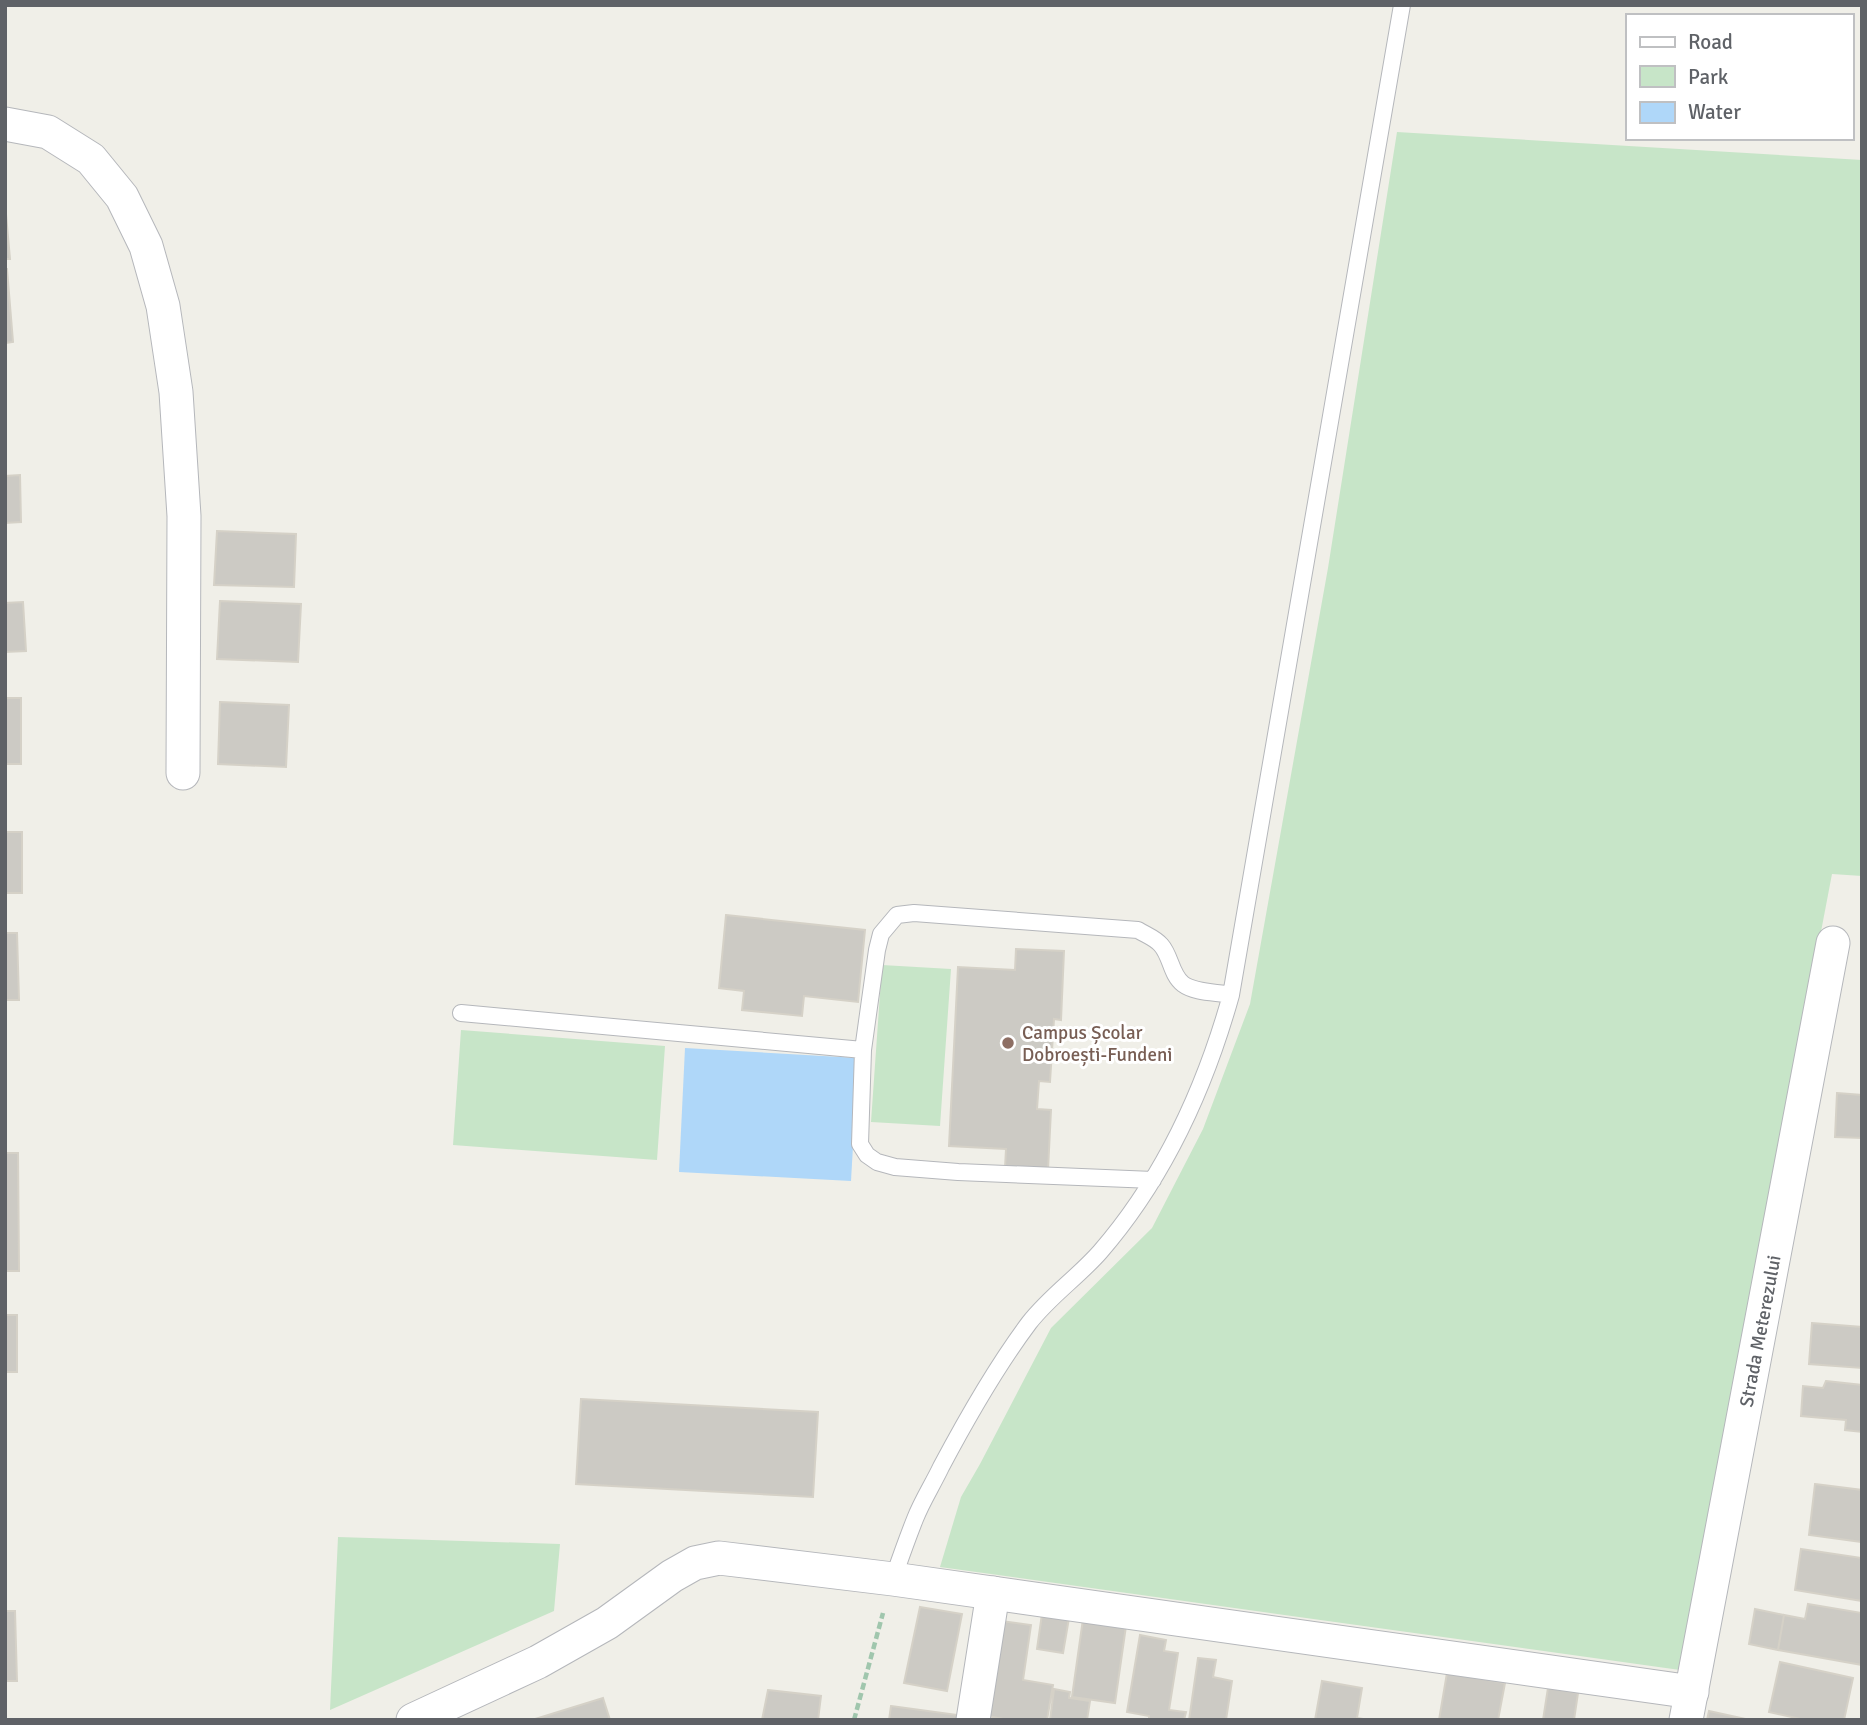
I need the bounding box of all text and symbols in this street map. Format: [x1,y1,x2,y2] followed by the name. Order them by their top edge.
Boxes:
[1626,14,1853,140] legend
[1688,29,1733,55] text: Road
[1688,64,1729,90] text: Park
[1688,99,1741,125] text: Water
[1022,1021,1172,1067] place label: Campus Școlar Dobroești-Fundeni
[1000,1035,1016,1051] marker: Campus Școlar Dobroești-Fundeni
[1734,1253,1787,1409] street label: Strada Meterezului

